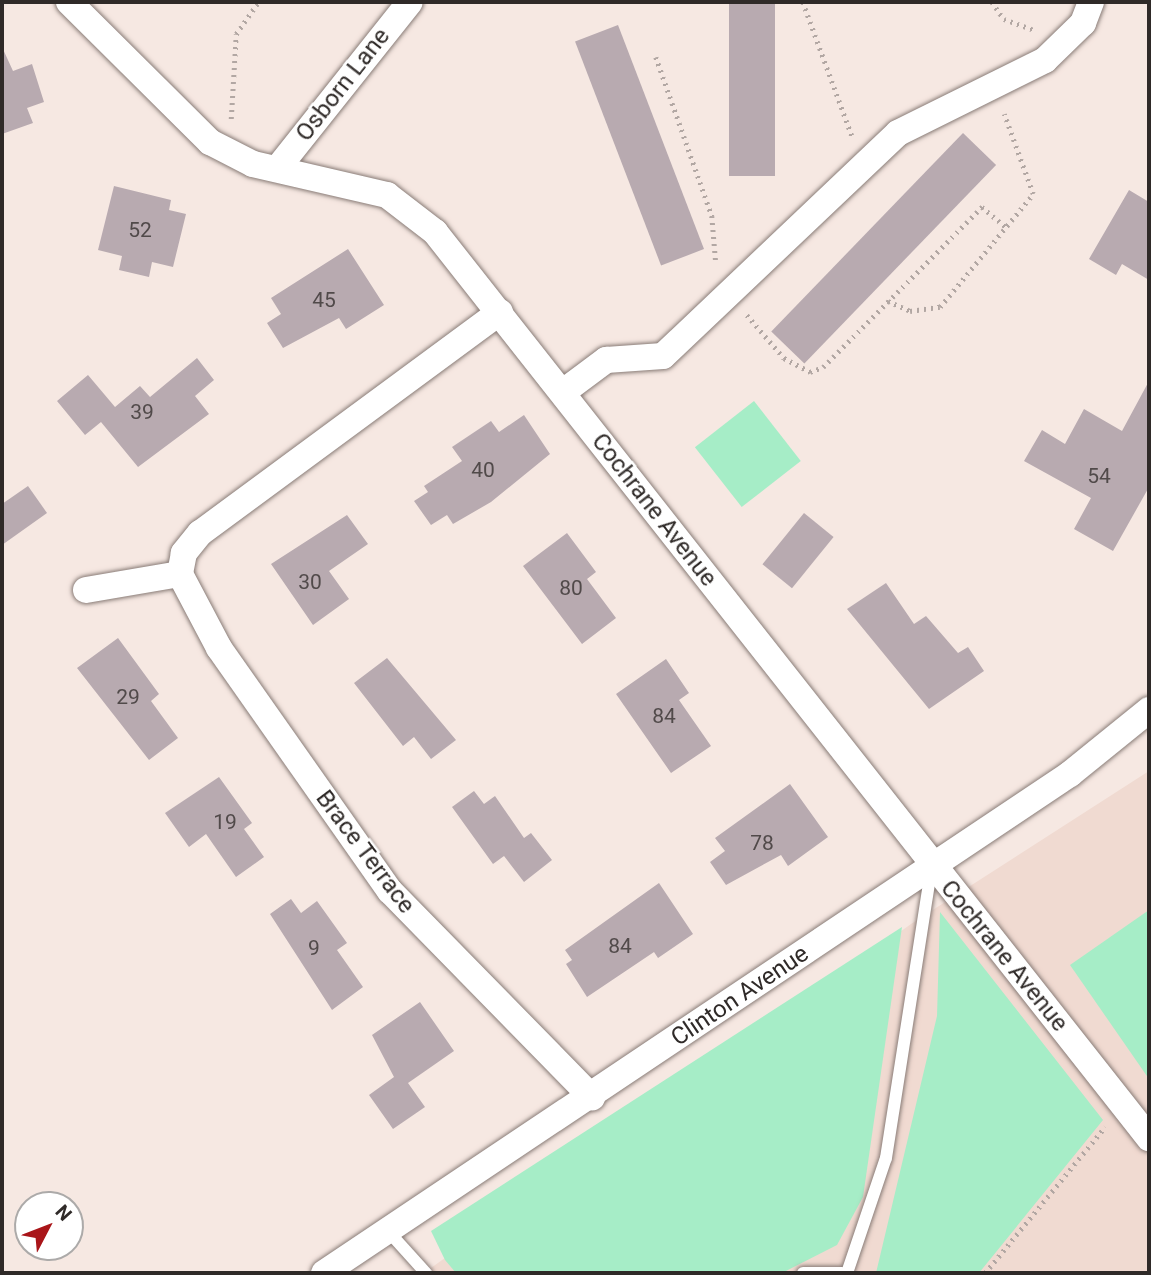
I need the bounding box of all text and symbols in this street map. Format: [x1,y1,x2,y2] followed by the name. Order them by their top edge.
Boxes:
[290,23,396,147] street label: Osborn Lane
[128,217,152,243] house number: 52
[312,287,336,313] house number: 45
[130,399,154,425] house number: 39
[585,428,723,592] street label: Cochrane Avenue
[471,457,495,483] house number: 40
[1087,463,1111,489] house number: 54
[298,569,322,595] house number: 30
[559,575,583,601] house number: 80
[116,684,140,710] house number: 29
[652,703,676,729] house number: 84
[309,785,421,919] street label: Brace Terrace
[213,809,237,835] house number: 19
[750,830,774,856] house number: 78
[934,875,1074,1037] street label: Cochrane Avenue
[608,933,632,959] house number: 84
[308,935,320,961] house number: 9
[666,939,814,1053] street label: Clinton Avenue
[14,1191,84,1261] north arrow
[50,1200,77,1226] text: N

